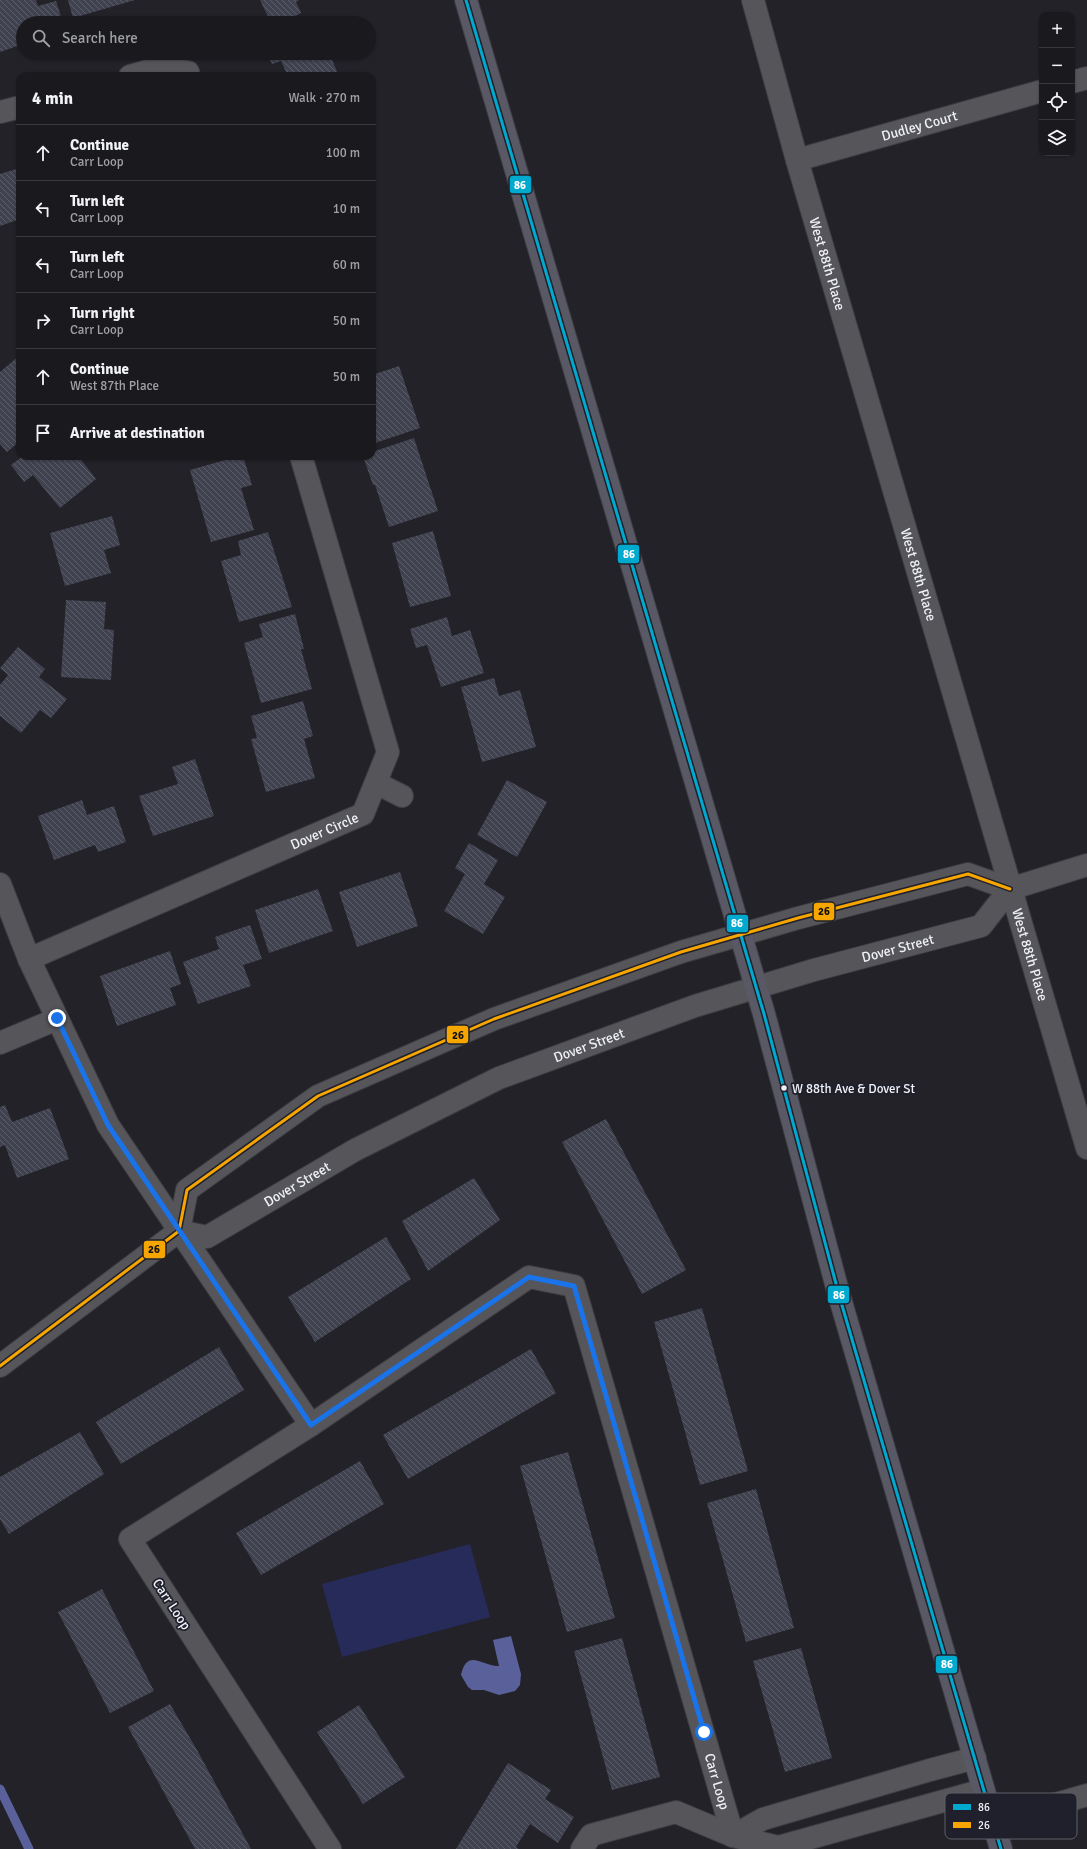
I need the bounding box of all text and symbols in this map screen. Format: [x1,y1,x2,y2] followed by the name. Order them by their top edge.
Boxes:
[1039,12,1075,156] map controls
[1039,12,1075,48] button: +
[16,16,376,60] search box
[30,27,52,49] icon: search
[62,29,138,47] text: Search here
[1039,48,1075,84] button: −
[1039,84,1075,120] button: locate
[32,88,73,109] text: 4 min
[289,90,360,106] text: Walk · 270 m
[879,107,959,145] street label: Dudley Court
[1039,120,1075,156] button: layers
[70,136,129,154] text: Continue
[32,142,54,164] icon: ahead
[326,145,360,161] text: 100 m
[70,154,124,170] text: Carr Loop
[509,175,532,194] line badge: 86
[514,179,526,192] text: 86
[70,192,124,210] text: Turn left
[32,198,54,220] icon: left
[333,201,360,217] text: 10 m
[70,210,124,226] text: Carr Loop
[805,215,849,312] street label: West 88th Place
[70,248,124,266] text: Turn left
[32,254,54,276] icon: left
[333,257,360,273] text: 60 m
[70,266,124,282] text: Carr Loop
[70,304,135,322] text: Turn right
[32,310,54,332] icon: right
[333,313,360,329] text: 50 m
[70,322,124,338] text: Carr Loop
[70,360,129,378] text: Continue
[32,366,54,388] icon: ahead
[333,369,360,385] text: 50 m
[70,378,159,394] text: West 87th Place
[32,422,54,444] icon: arrive
[70,424,205,442] text: Arrive at destination
[897,526,940,623] street label: West 88th Place
[617,544,640,564] line badge: 86
[623,548,635,561] text: 86
[288,809,361,853] street label: Dover Circle
[813,902,835,921] line badge: 26
[818,905,830,918] text: 26
[1008,906,1051,1003] street label: West 88th Place
[726,914,749,933] line badge: 86
[731,917,743,930] text: 86
[860,931,936,966] street label: Dover Street
[48,1009,66,1027] route end
[446,1025,469,1044] line badge: 26
[551,1025,627,1066] street label: Dover Street
[452,1029,464,1042] text: 26
[792,1081,915,1097] place label: W 88th Ave & Dover St
[779,1083,789,1093] marker: W 88th Ave & Dover St
[261,1158,334,1211] street label: Dover Street
[143,1240,166,1259] line badge: 26
[148,1243,160,1256] text: 26
[827,1285,850,1304] line badge: 86
[833,1289,845,1302] text: 86
[149,1575,194,1633] street label: Carr Loop
[935,1655,958,1674] line badge: 86
[941,1658,953,1671] text: 86
[695,1723,713,1741] route start
[701,1752,733,1812] street label: Carr Loop
[945,1793,1077,1839] legend
[978,1801,990,1814] text: 86
[978,1819,990,1832] text: 26

